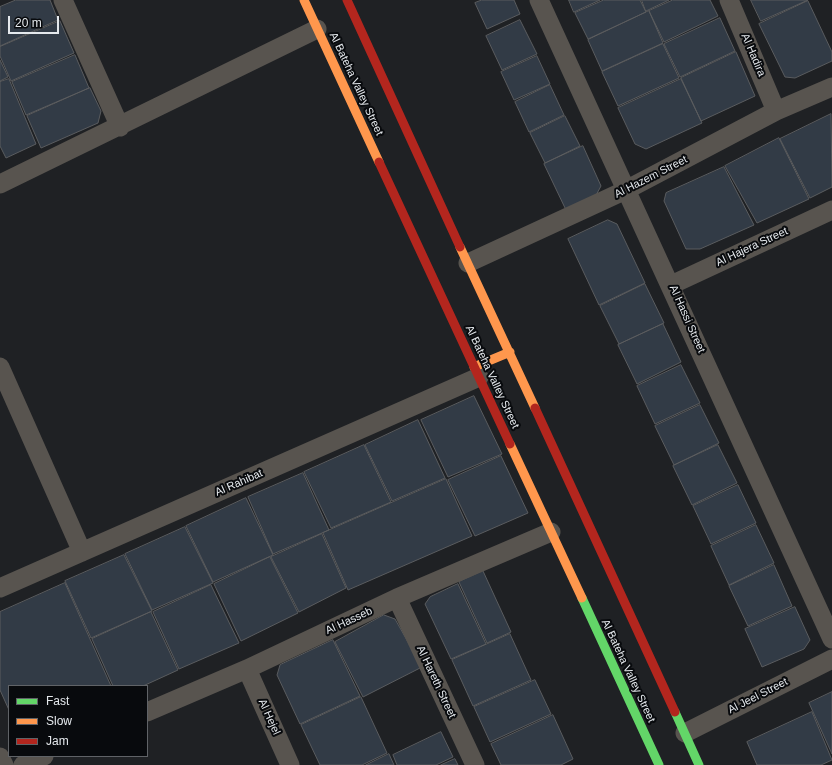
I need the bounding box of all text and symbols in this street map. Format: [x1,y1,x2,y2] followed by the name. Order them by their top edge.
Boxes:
[10,8,61,34] scale bar
[15,16,42,30] text: 20 m
[326,30,386,138] street label: Al Bateha Valley Street
[738,32,768,78] street label: Al Hadira
[612,153,690,201] street label: Al Hazem Street
[714,225,790,269] street label: Al Hajera Street
[666,283,708,355] street label: Al Hassi Street
[462,323,522,431] street label: Al Bateha Valley Street
[213,467,265,499] street label: Al Rahibat
[323,604,375,638] street label: Al Hasseb
[598,617,658,725] street label: Al Bateha Valley Street
[413,644,459,720] street label: Al Hareth Street
[726,675,790,717] street label: Al Jeel Street
[8,685,148,757] legend
[46,694,69,708] text: Fast
[255,697,283,737] street label: Al Hejel
[46,714,72,728] text: Slow
[46,734,69,748] text: Jam

